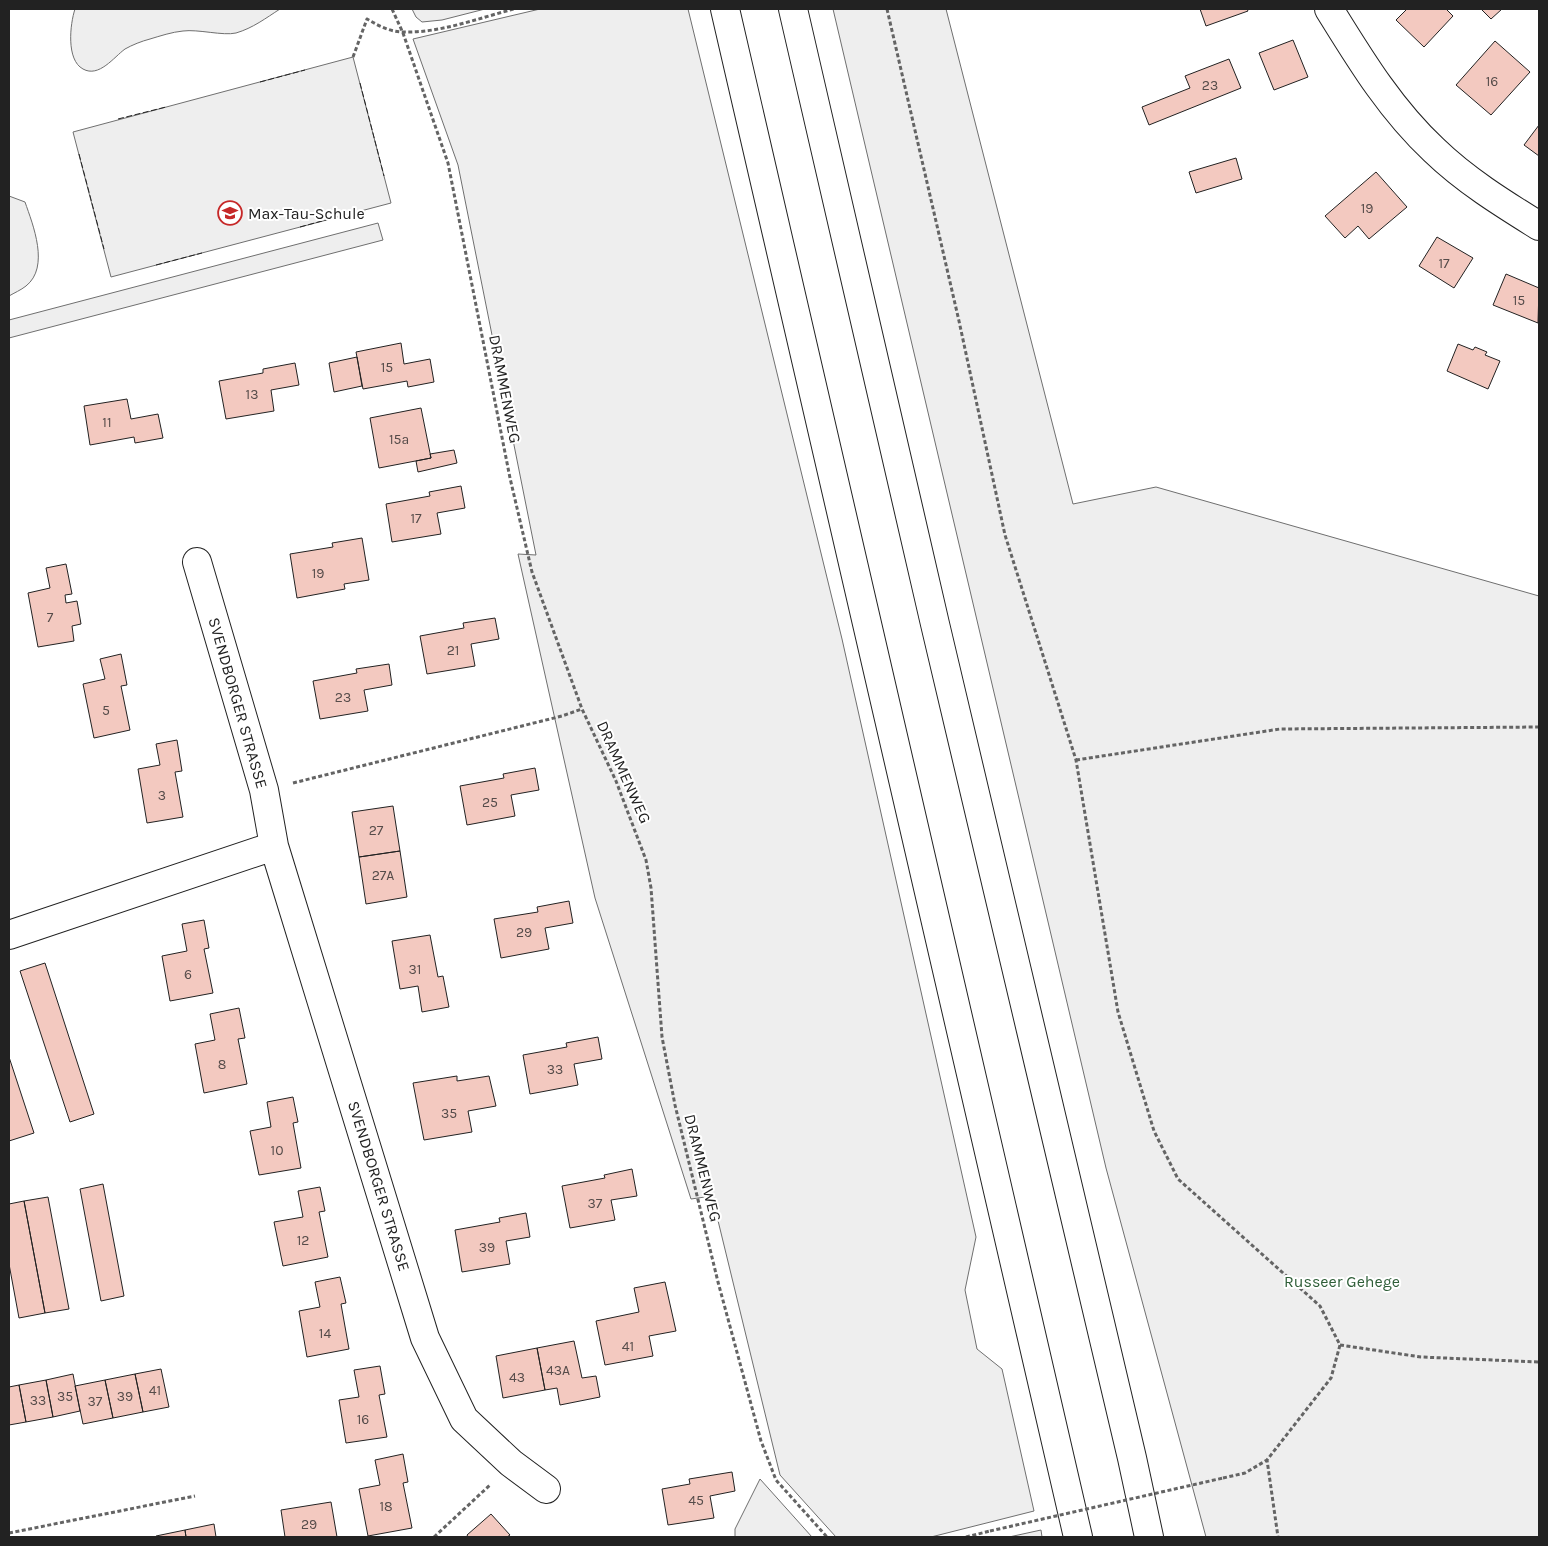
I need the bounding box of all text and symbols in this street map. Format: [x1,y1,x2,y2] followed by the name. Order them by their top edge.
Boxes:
[1486,73,1498,90] house number: 16
[1202,77,1218,94] house number: 23
[217,200,243,226] school or university icon: Max-Tau-Schule
[1361,200,1373,217] house number: 19
[248,204,365,223] place label: Max-Tau-Schule
[1438,255,1450,272] house number: 17
[1513,292,1525,309] house number: 15
[485,333,525,445] street label: DRAMMENWEG
[381,359,393,376] house number: 15
[246,386,258,403] house number: 13
[102,414,112,431] house number: 11
[389,431,409,448] house number: 15a
[410,510,422,527] house number: 17
[312,565,324,582] house number: 19
[47,609,54,626] house number: 7
[204,615,272,791] street label: SVENDBORGER STRASSE
[447,642,459,659] house number: 21
[335,689,351,706] house number: 23
[102,702,110,719] house number: 5
[593,718,655,826] street label: DRAMMENWEG
[158,787,166,804] house number: 3
[482,794,498,811] house number: 25
[369,822,384,839] house number: 27
[372,867,394,884] house number: 27A
[516,924,532,941] house number: 29
[409,961,421,978] house number: 31
[184,966,192,983] house number: 6
[218,1056,226,1073] house number: 8
[547,1061,563,1078] house number: 33
[344,1099,414,1273] street label: SVENDBORGER STRASSE
[441,1105,457,1122] house number: 35
[680,1112,726,1224] street label: DRAMMENWEG
[271,1142,283,1159] house number: 10
[588,1195,603,1212] house number: 37
[297,1232,309,1249] house number: 12
[479,1239,495,1256] house number: 39
[1284,1272,1400,1291] park label: Russeer Gehege
[319,1325,331,1342] house number: 14
[622,1338,634,1355] house number: 41
[546,1362,570,1379] house number: 43A
[509,1369,525,1386] house number: 43
[149,1382,161,1399] house number: 41
[57,1388,73,1405] house number: 35
[117,1388,133,1405] house number: 39
[30,1392,46,1409] house number: 33
[88,1393,103,1410] house number: 37
[357,1411,369,1428] house number: 16
[688,1492,704,1509] house number: 45
[379,1498,393,1515] house number: 18
[301,1516,317,1533] house number: 29

